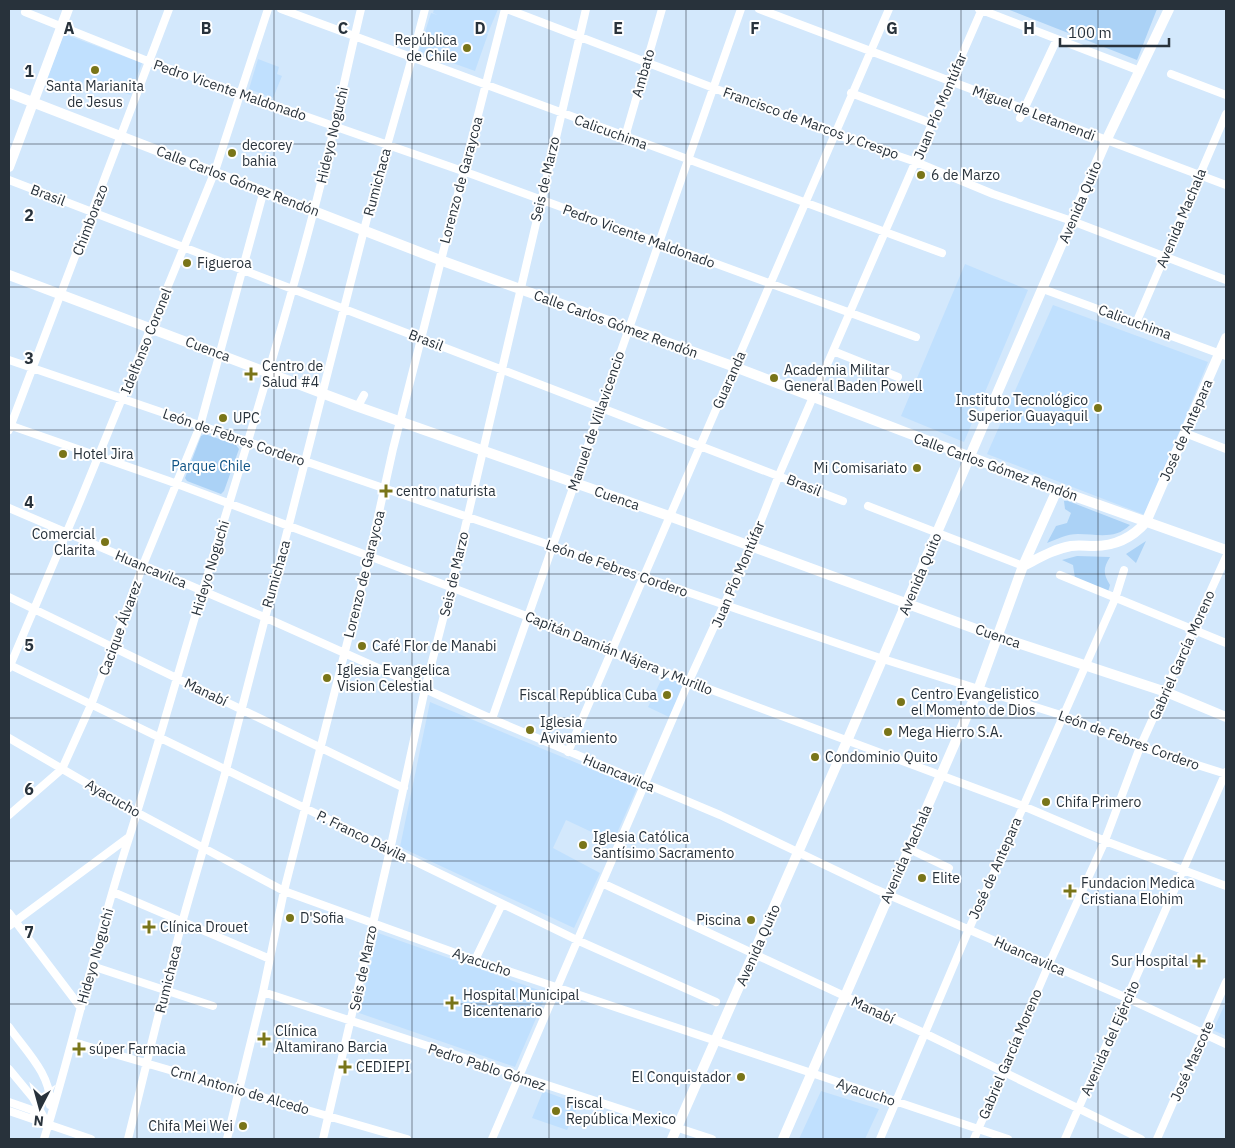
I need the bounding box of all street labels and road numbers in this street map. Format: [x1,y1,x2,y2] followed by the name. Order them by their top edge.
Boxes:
[628,47,659,99] street label: Ambato
[909,50,971,162] street label: Juan Pío Montúfar
[151,55,309,125] street label: Pedro Vicente Maldonado
[970,81,1098,145] street label: Miguel de Letamendi
[721,83,902,163] street label: Francisco de Marcos y Crespo
[312,85,352,185] street label: Hideyo Noguchi
[572,110,651,154] street label: Calicuchima
[435,114,487,246] street label: Lorenzo de Garaycoa
[526,135,564,223] street label: Seis de Marzo
[154,142,322,220] street label: Calle Carlos Gómez Rendón
[359,146,395,218] street label: Rumichaca
[1055,158,1105,246] street label: Avenida Quito
[1152,165,1210,270] street label: Avenida Machala
[28,180,68,210] street label: Brasil
[68,182,112,258] street label: Chimborazo
[560,200,718,272] street label: Pedro Vicente Maldonado
[117,285,175,396] street label: Idelfonso Coronel
[531,286,701,362] street label: Calle Carlos Gómez Rendón
[1096,300,1175,344] street label: Calicuchima
[406,325,446,355] street label: Brasil
[183,332,234,366] street label: Cuenca
[564,348,628,493] street label: Manuel de Villavicencio
[708,348,750,412] street label: Guaranda
[1156,376,1217,484] street label: José de Antepara
[161,404,308,470] street label: León de Febres Cordero
[911,429,1081,505] street label: Calle Carlos Gómez Rendón
[784,470,824,500] street label: Brasil
[592,482,643,514] street label: Cuenca
[339,508,389,640] street label: Lorenzo de Garaycoa
[187,518,233,618] street label: Hideyo Noguchi
[707,518,769,630] street label: Juan Pío Montúfar
[435,530,473,618] street label: Seis de Marzo
[895,530,945,618] street label: Avenida Quito
[544,535,691,601] street label: León de Febres Cordero
[258,538,294,610] street label: Rumichaca
[112,546,190,592] street label: Huancavilca
[94,577,146,678] street label: Cacique Álvarez
[1145,587,1219,723] street label: Gabriel García Moreno
[523,607,716,699] street label: Capitán Damián Nájera y Murillo
[973,620,1024,652] street label: Cuenca
[181,674,231,710] street label: Manabí
[1056,706,1202,774] street label: León de Febres Cordero
[580,750,658,796] street label: Huancavilca
[82,775,144,821] street label: Ayacucho
[876,801,936,906] street label: Avenida Machala
[314,806,411,866] street label: P. Franco Dávila
[965,814,1026,922] street label: José de Antepara
[732,901,784,989] street label: Avenida Quito
[73,906,117,1006] street label: Hideyo Noguchi
[345,924,381,1012] street label: Seis de Marzo
[991,932,1069,980] street label: Huancavilca
[151,943,185,1015] street label: Rumichaca
[450,944,514,980] street label: Ayacucho
[1077,978,1144,1098] street label: Avenida del Ejército
[974,986,1046,1122] street label: Gabriel García Moreno
[848,992,898,1028] street label: Manabí
[1166,1018,1218,1104] street label: José Mascote
[426,1039,549,1095] street label: Pedro Pablo Gómez
[168,1062,312,1118] street label: Crnl Antonio de Alcedo
[834,1074,898,1110] street label: Ayacucho

